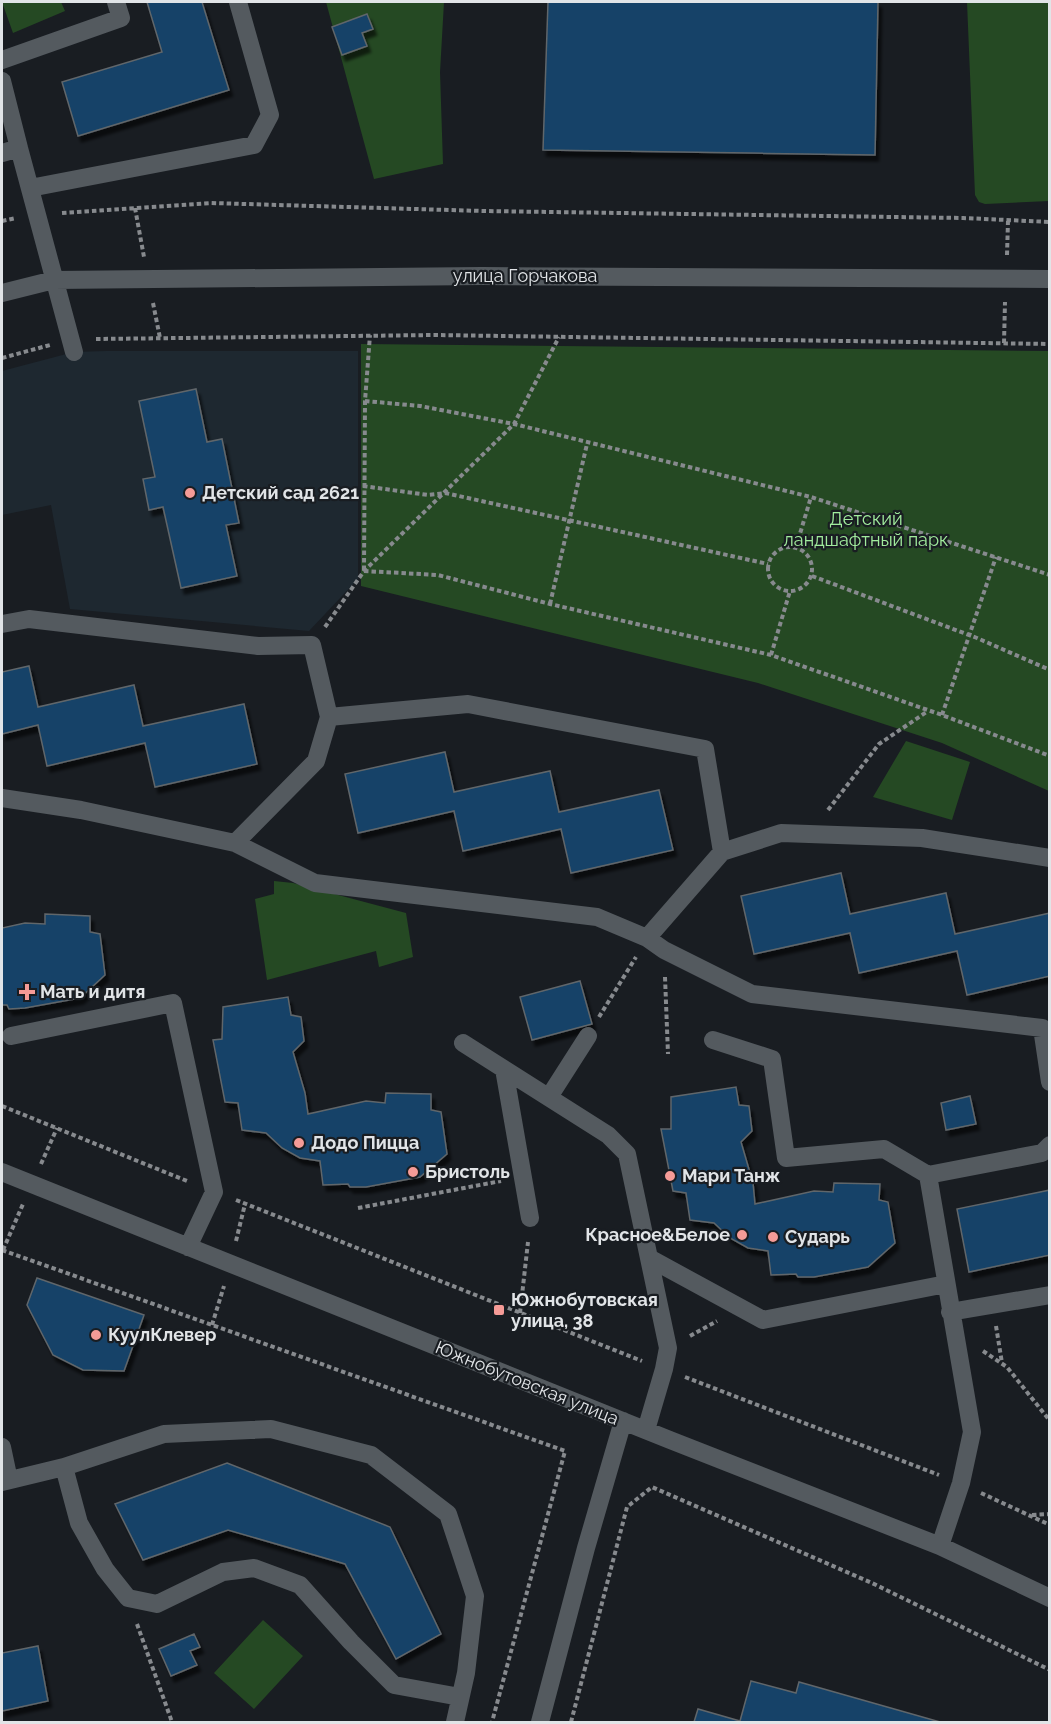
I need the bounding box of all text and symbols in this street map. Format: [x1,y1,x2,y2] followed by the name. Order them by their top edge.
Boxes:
[453,265,597,286] street label: улица Горчакова
[202,482,359,503] place label: Детский сад 2621
[183,486,197,500] marker: Детский сад 2621
[784,508,948,550] park label: Детский ландшафтный парк
[40,981,145,1002] place label: Мать и дитя
[18,983,36,1001] marker: Мать и дитя
[311,1132,419,1153] place label: Додо Пицца
[292,1136,306,1150] marker: Додо Пицца
[425,1161,510,1182] place label: Бристоль
[406,1165,420,1179] marker: Бристоль
[682,1165,781,1186] place label: Мари Танж
[663,1169,677,1183] marker: Мари Танж
[585,1224,730,1245] place label: Красное&Белое
[785,1226,850,1247] place label: Сударь
[735,1228,749,1242] marker: Красное&Белое
[766,1230,780,1244] marker: Сударь
[511,1289,658,1331] place label: Южнобутовская улица, 38
[492,1303,506,1317] marker: Южнобутовская улица, 38
[108,1324,216,1345] place label: КуулКлевер
[89,1328,103,1342] marker: КуулКлевер
[433,1336,622,1429] street label: Южнобутовская улица

